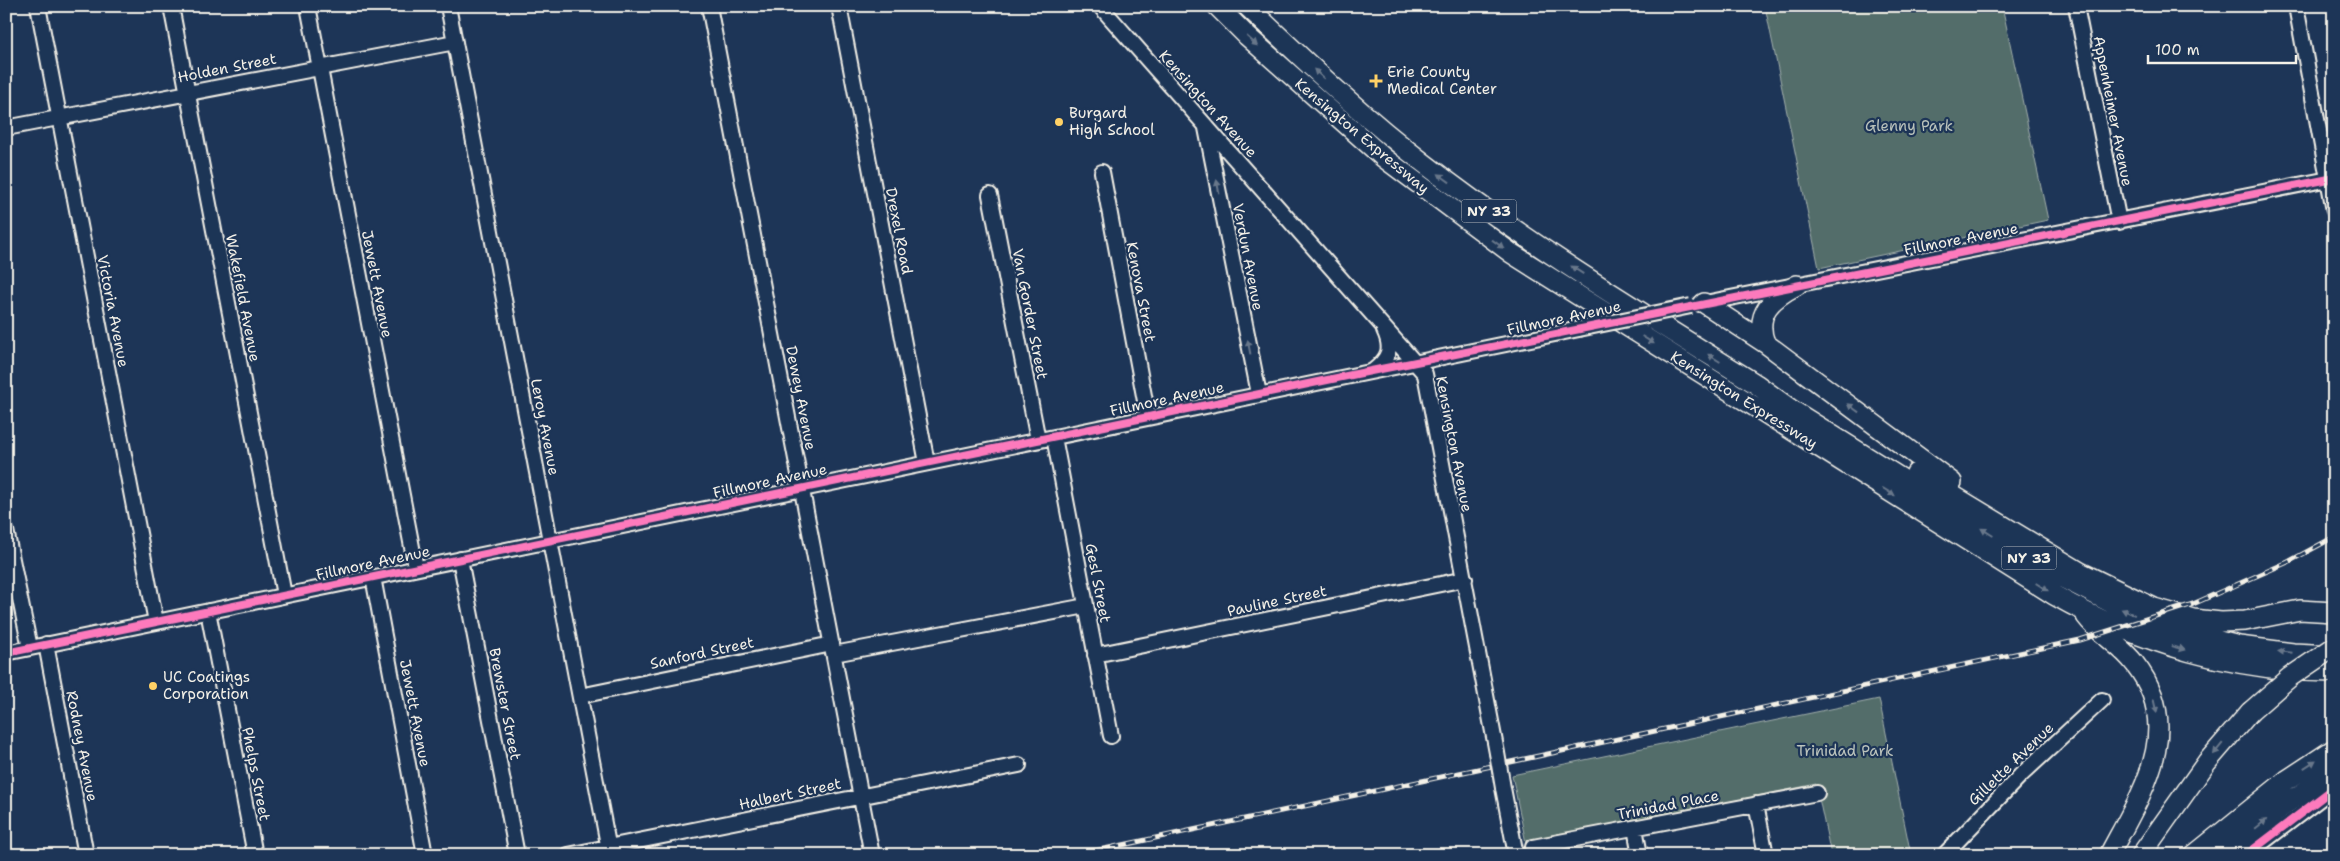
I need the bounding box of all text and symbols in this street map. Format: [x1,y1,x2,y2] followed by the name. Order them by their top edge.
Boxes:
[2148,32,2295,64] scale bar
[2089,34,2137,188] street label: Appenheimer Avenue
[1245,35,1258,46] one-way arrow
[2155,40,2200,60] text: 100 m
[1154,46,1262,162] street label: Kensington Avenue
[176,49,278,87] street label: Holden Street
[1387,62,1497,99] place label: Erie County Medical Center
[1313,68,1325,80] one-way arrow
[1290,74,1434,198] street label: Kensington Expressway
[1369,74,1383,88] marker: Erie County Medical Center
[1069,103,1155,140] place label: Burgard High School
[1053,116,1065,128] marker: Burgard High School
[1865,116,1953,136] park label: Glenny Park
[1437,173,1451,183] one-way arrow
[1213,179,1221,195] one-way arrow
[881,186,917,277] street label: Drexel Road
[1462,200,1516,222] road number: NY 33
[1228,202,1268,312] street label: Verdun Avenue
[1902,218,2020,260] street label: Fillmore Avenue
[357,229,397,339] street label: Jewett Avenue
[221,233,265,363] street label: Wakefield Avenue
[1491,239,1505,249] one-way arrow
[1121,240,1161,344] street label: Kenova Street
[1007,247,1053,381] street label: Van Gorder Street
[92,253,134,369] street label: Victoria Avenue
[1571,266,1584,275] one-way arrow
[1505,296,1623,340] street label: Fillmore Avenue
[1641,335,1654,345] one-way arrow
[1245,339,1253,354] one-way arrow
[781,344,821,452] street label: Dewey Avenue
[1667,346,1821,454] street label: Kensington Expressway
[1708,353,1721,362] one-way arrow
[1431,374,1477,514] street label: Kensington Avenue
[526,377,564,477] street label: Leroy Avenue
[1108,377,1226,421] street label: Fillmore Avenue
[1847,403,1860,413] one-way arrow
[711,459,829,503] street label: Fillmore Avenue
[1882,488,1896,497] one-way arrow
[1981,527,1994,537] one-way arrow
[314,541,432,585] street label: Fillmore Avenue
[1080,542,1116,624] street label: Gesl Street
[2002,546,2056,570] road number: NY 33
[1225,581,1329,621] street label: Pauline Street
[2035,583,2048,592] one-way arrow
[2121,607,2135,615] one-way arrow
[648,632,756,674] street label: Sanford Street
[2170,644,2185,652] one-way arrow
[484,646,526,762] street label: Brewster Street
[2277,648,2293,656] one-way arrow
[395,658,435,768] street label: Jewett Avenue
[163,667,250,704] place label: UC Coatings Corporation
[147,680,159,692] marker: UC Coatings Corporation
[61,689,103,803] street label: Rodney Avenue
[2151,698,2159,713] one-way arrow
[1964,718,2058,810] street label: Gillette Avenue
[237,725,275,823] street label: Phelps Street
[1796,741,1894,761] park label: Trinidad Park
[2213,742,2224,755] one-way arrow
[2304,760,2317,769] one-way arrow
[737,773,843,815] street label: Halbert Street
[1615,785,1721,825] street label: Trinidad Place
[2254,818,2267,829] one-way arrow

